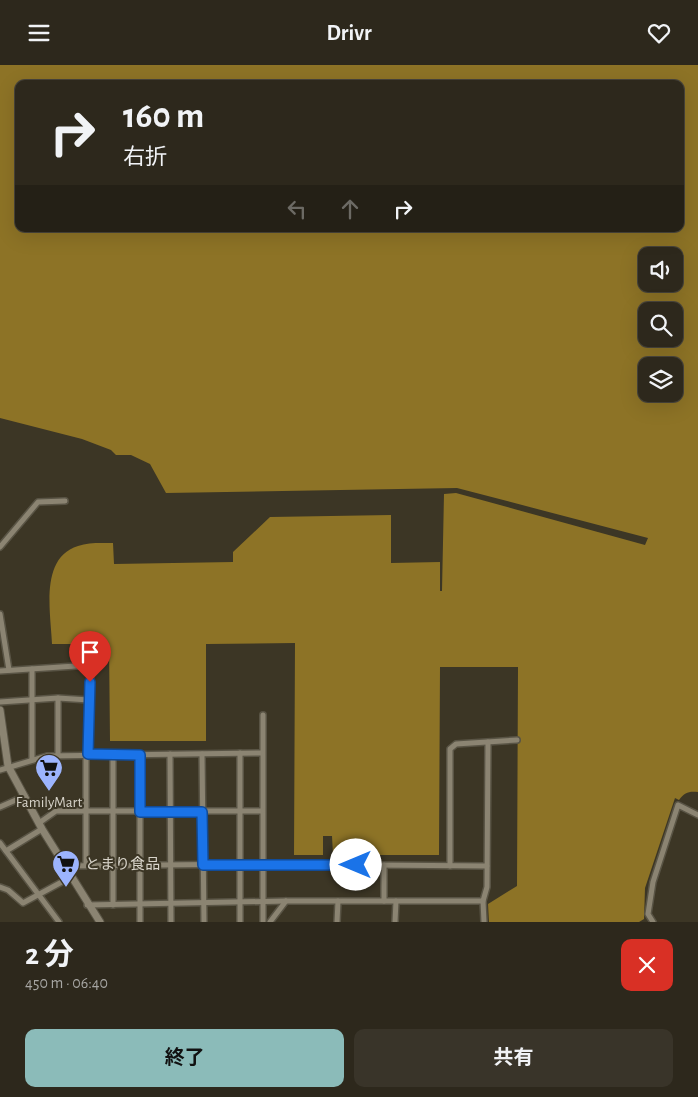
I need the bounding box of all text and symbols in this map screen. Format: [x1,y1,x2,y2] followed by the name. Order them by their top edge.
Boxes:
[25,19,53,47] icon: menu
[645,19,673,47] icon: heart
[326,22,372,44] text: Drivr
[123,99,204,134] text: 160 m
[40,100,105,165] icon: right
[123,146,167,168] text: 右折
[283,195,311,223] icon: left
[336,195,364,223] icon: ahead
[389,195,417,223] icon: right
[638,247,683,402] map controls
[638,247,683,292] button: sound
[638,302,683,347] button: search
[638,357,683,402] button: layers
[69,631,111,682] pin
[76,638,104,666] icon: arrive
[34,753,64,792] supermarket icon: FamilyMart
[16,795,82,810] place label: FamilyMart
[329,838,381,890] position arrow
[51,849,81,888] supermarket icon: とまり食品
[85,856,160,872] place label: とまり食品
[621,939,673,991] button: close
[25,940,74,970] text: 2 分
[25,975,108,991] text: 450 m · 06:40
[25,1029,344,1087] button: 終了
[354,1029,673,1087] button: 共有

